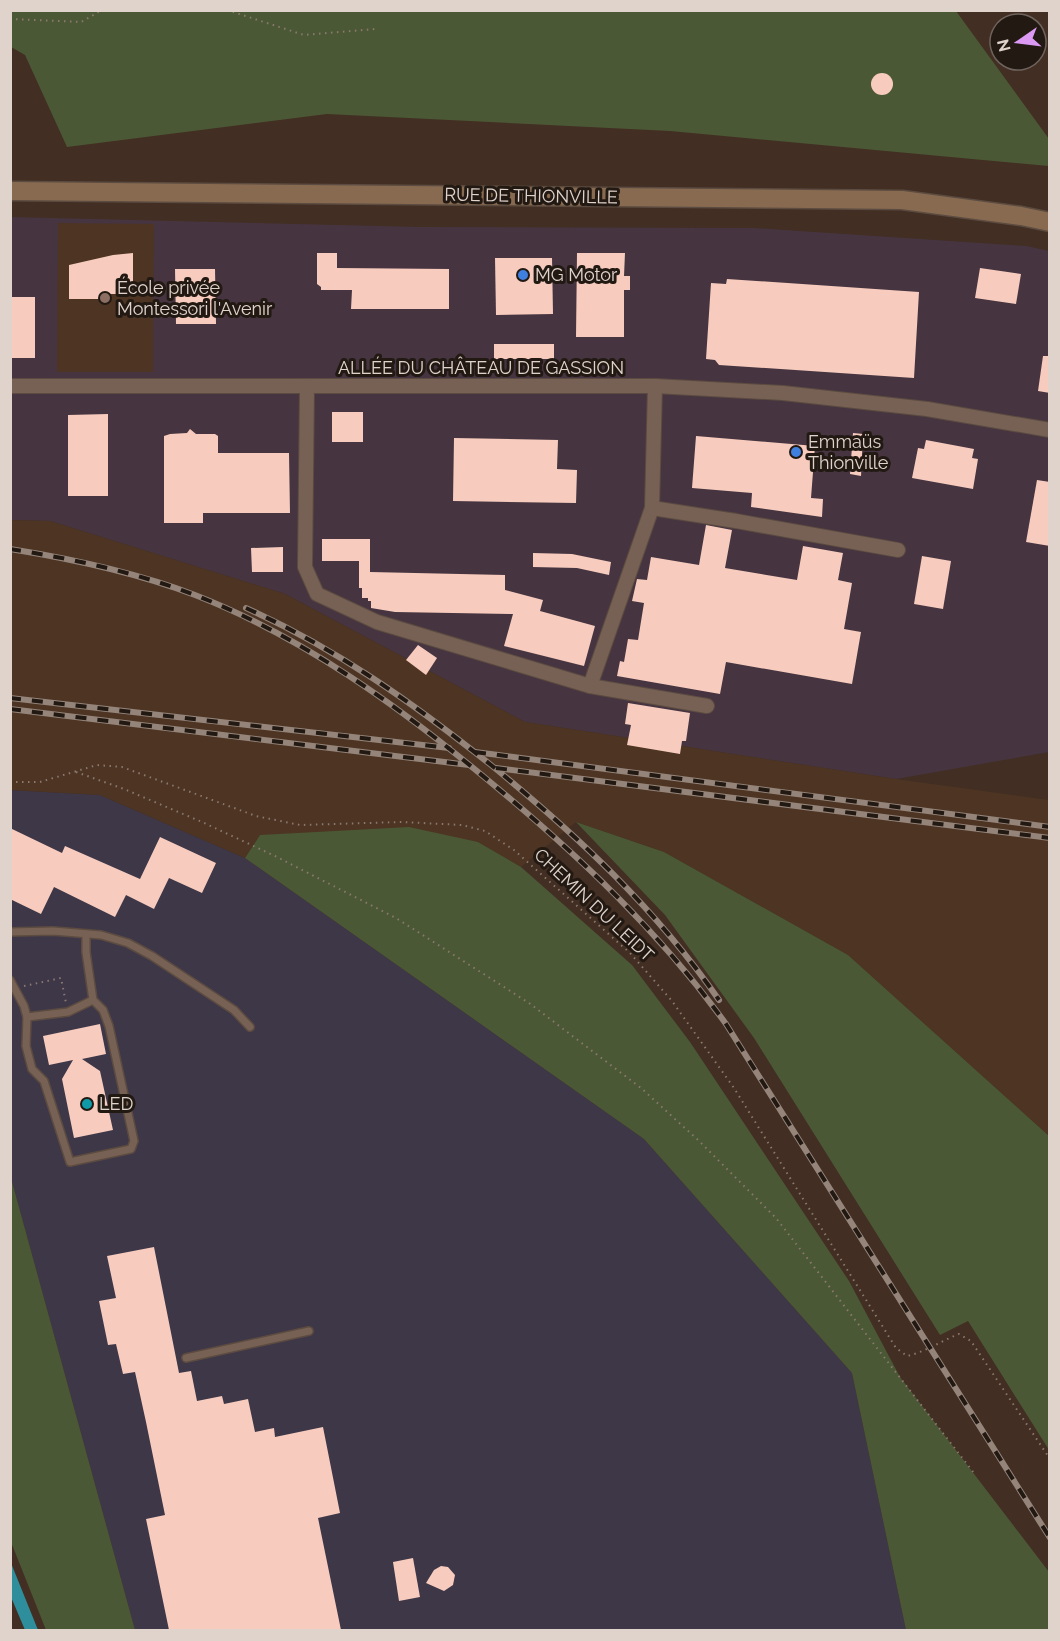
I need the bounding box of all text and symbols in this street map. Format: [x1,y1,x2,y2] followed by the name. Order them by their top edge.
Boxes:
[988,12,1048,72] north arrow
[993,37,1015,54] text: N
[444,183,618,208] street label: RUE DE THIONVILLE
[535,264,618,285] place label: MG Motor
[516,268,530,282] marker: MG Motor
[117,276,273,319] place label: École privée Montessori l'Avenir
[98,291,112,305] marker: École privée Montessori l'Avenir
[338,356,624,378] street label: ALLÉE DU CHÂTEAU DE GASSION
[808,431,889,473] place label: Emmaüs Thionville
[789,445,803,459] marker: Emmaüs Thionville
[530,844,658,965] street label: CHEMIN DU LEIDT
[99,1093,133,1114] place label: LED
[80,1097,94,1111] marker: LED

